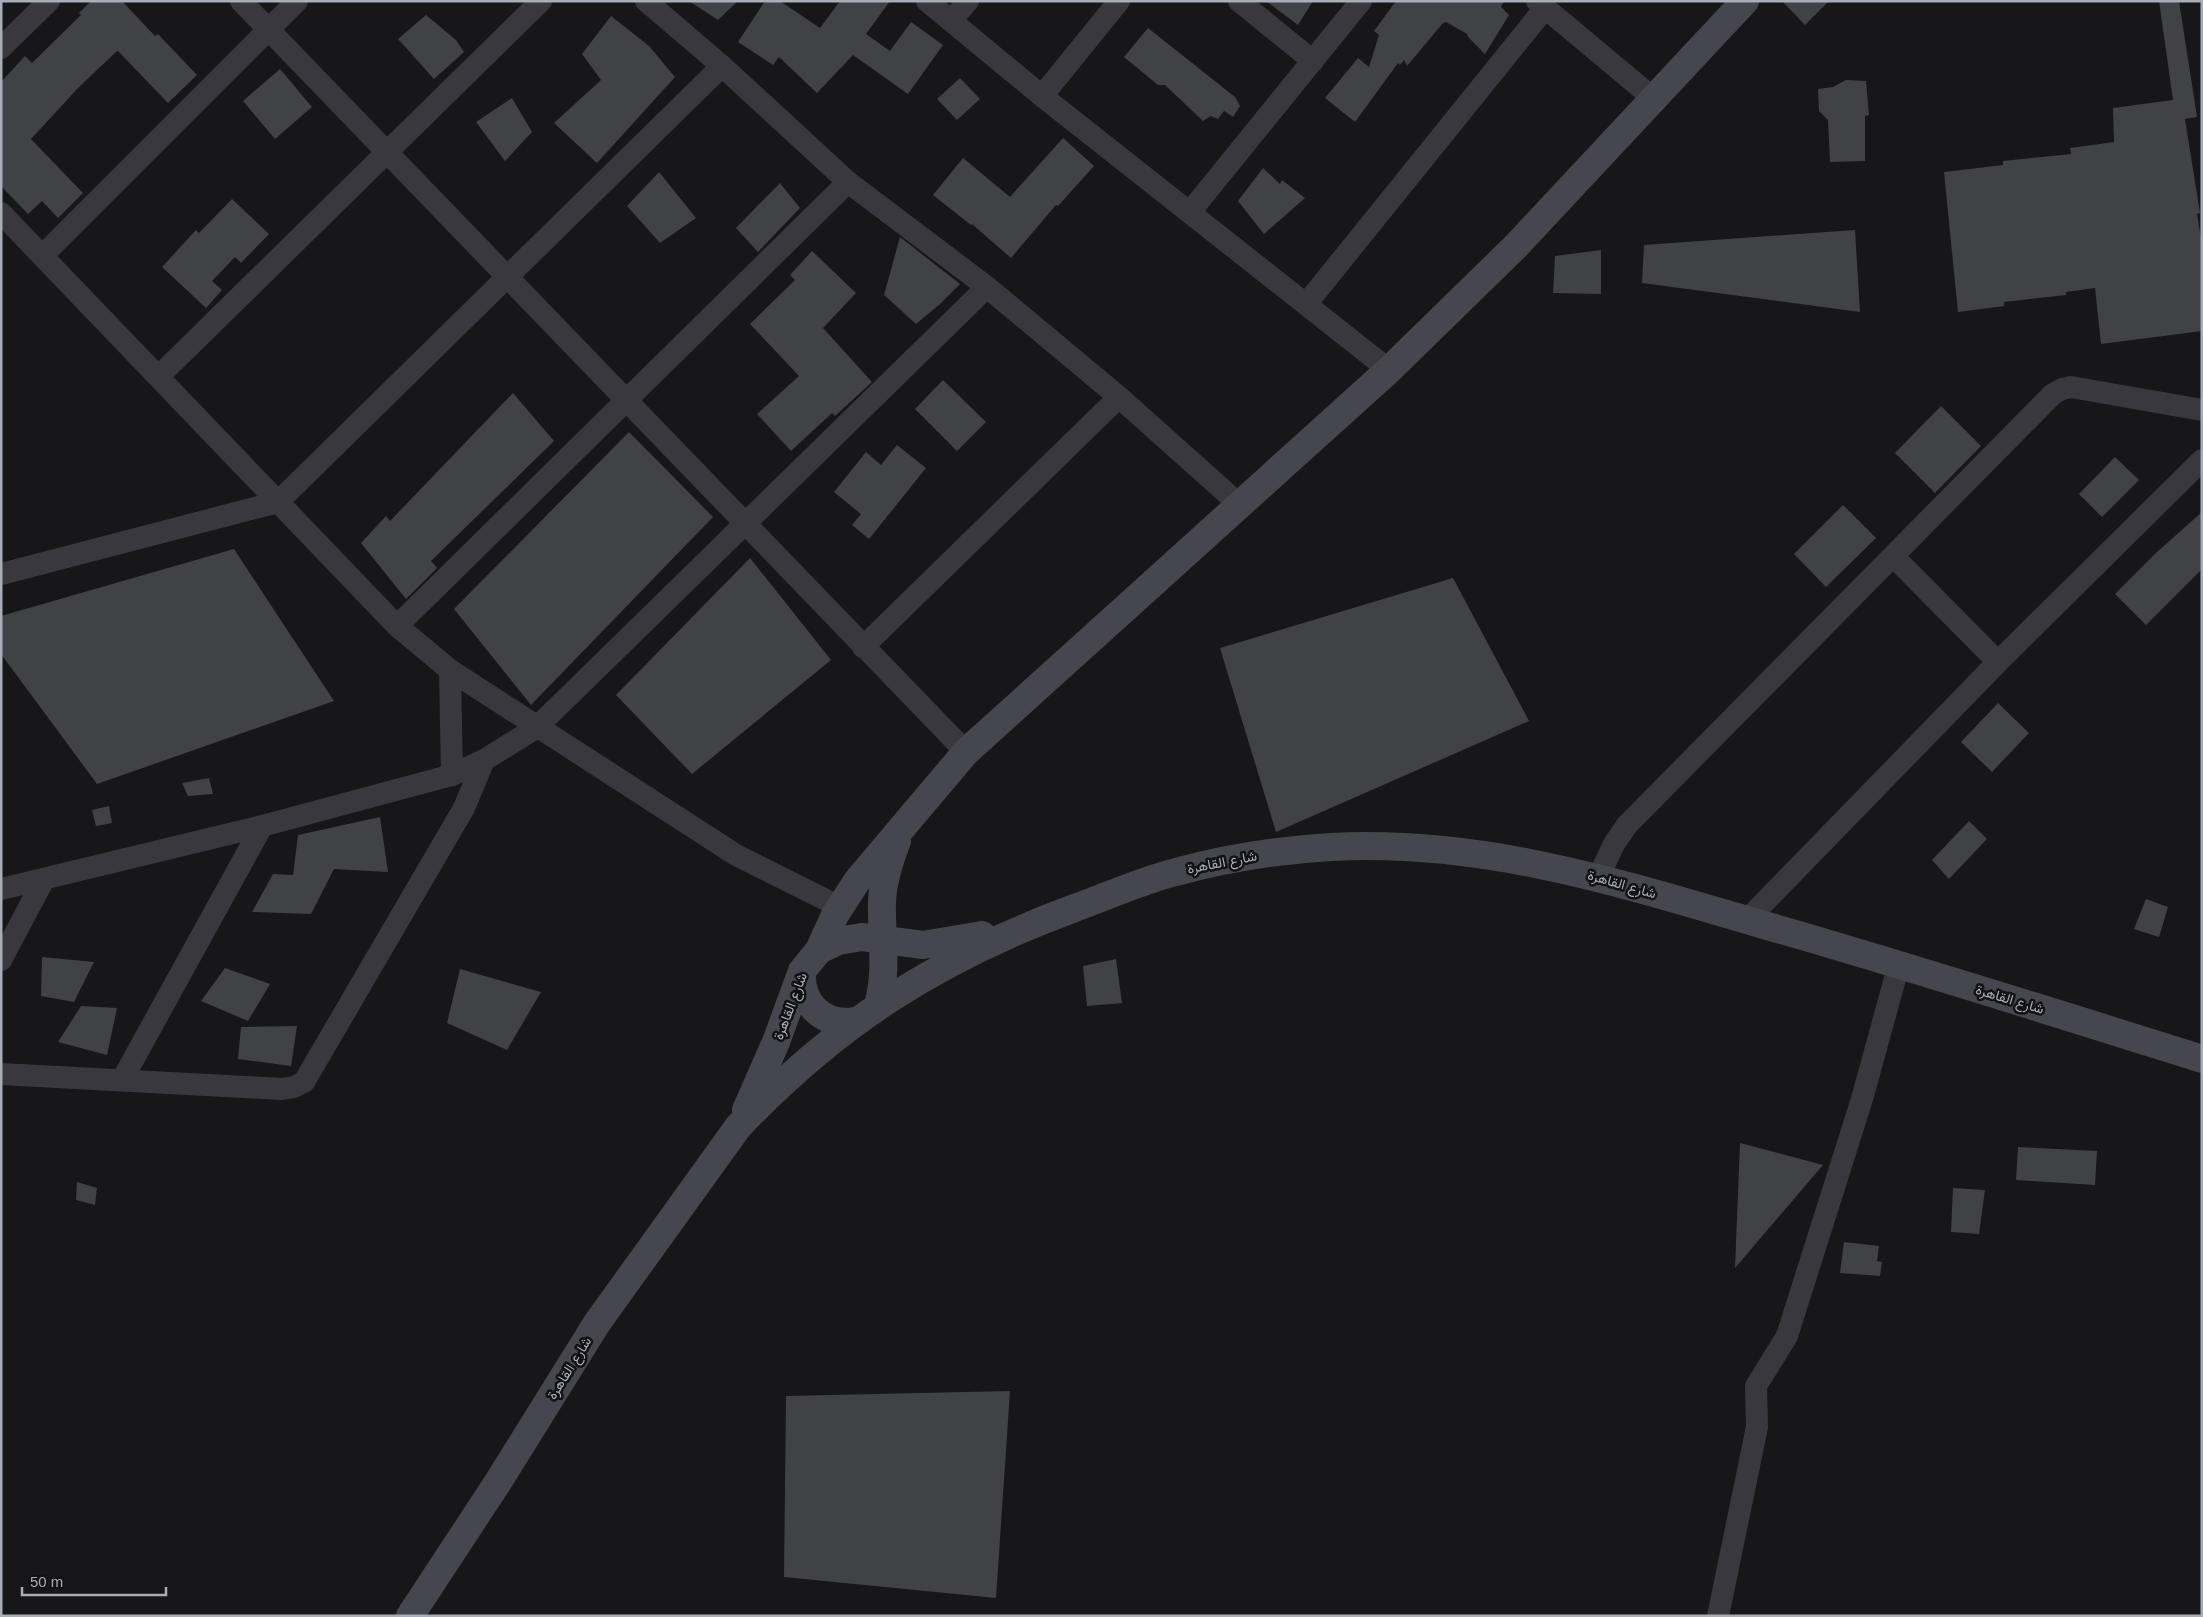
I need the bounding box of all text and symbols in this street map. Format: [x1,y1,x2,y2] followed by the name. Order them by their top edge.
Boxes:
[1186,847,1259,880] street label: شارع القاهرة
[1585,867,1658,904] street label: شارع القاهرة
[770,970,813,1043] street label: شارع القاهرة
[1973,981,2046,1020] street label: شارع القاهرة
[544,1334,597,1404] street label: شارع القاهرة
[22,1564,166,1596] scale bar
[30,1573,63,1590] text: 50 m

